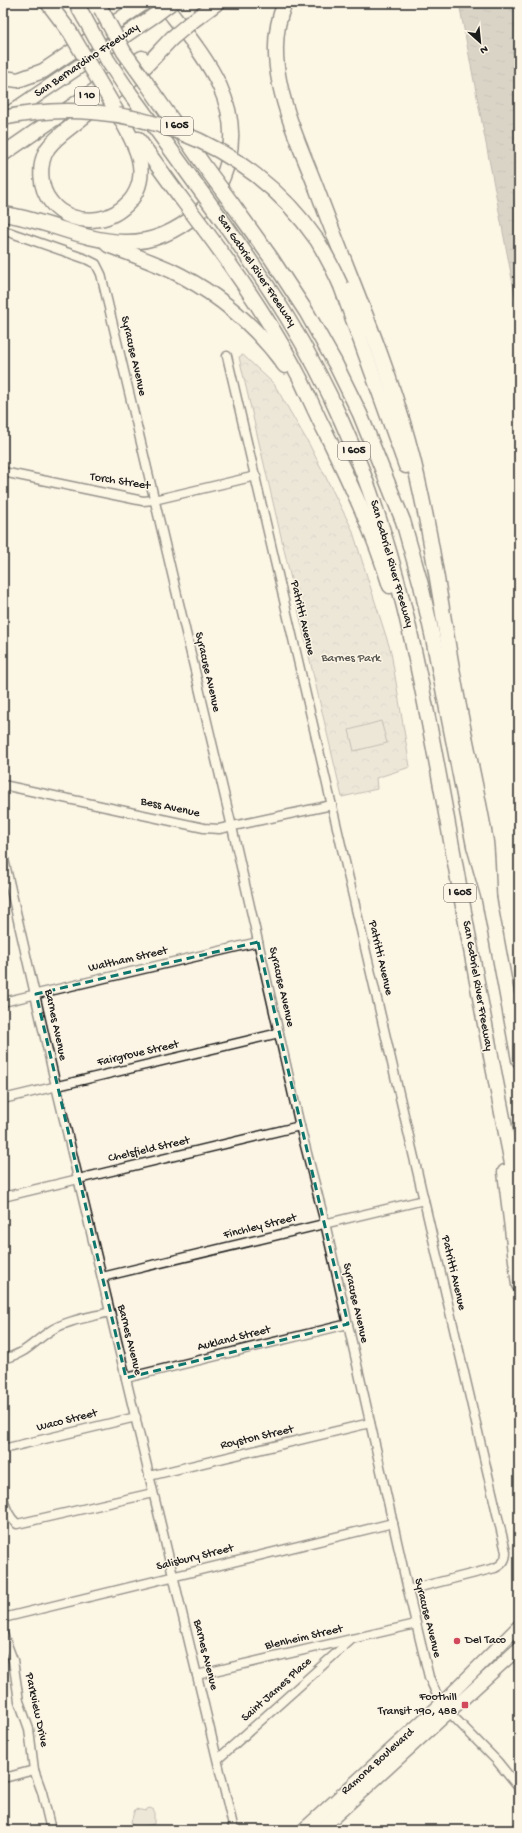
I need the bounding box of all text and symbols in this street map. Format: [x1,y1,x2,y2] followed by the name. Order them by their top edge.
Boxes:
[32,21,142,101] street label: San Bernardino Freeway
[460,22,500,62] north arrow
[478,42,490,56] text: N
[75,87,99,105] road number: I 10
[161,117,193,135] road number: I 605
[213,212,299,330] street label: San Gabriel River Freeway
[117,315,149,398] street label: Syracuse Avenue
[338,442,370,460] road number: I 605
[88,470,152,494] street label: Torch Street
[366,499,416,629] street label: San Gabriel River Freeway
[286,578,318,658] street label: Patritti Avenue
[191,631,223,714] street label: Syracuse Avenue
[320,652,382,666] park label: Barnes Park
[138,795,202,821] street label: Bess Avenue
[444,884,476,902] road number: I 605
[364,918,396,998] street label: Patritti Avenue
[459,920,495,1052] street label: San Gabriel River Freeway
[87,944,170,976] street label: Waltham Street
[265,946,297,1029] street label: Syracuse Avenue
[40,987,70,1063] street label: Barnes Avenue
[95,1038,181,1070] street label: Fairgrove Street
[107,1134,192,1166] street label: Chelsfield Street
[221,1211,299,1243] street label: Finchley Street
[437,1233,469,1313] street label: Patritti Avenue
[339,1262,371,1345] street label: Syracuse Avenue
[113,1302,145,1378] street label: Barnes Avenue
[196,1323,273,1355] street label: Aukland Street
[35,1406,100,1435] street label: Waco Street
[219,1423,296,1453] street label: Royston Street
[155,1541,236,1574] street label: Salisbury Street
[410,1577,444,1660] street label: Syracuse Avenue
[189,1617,221,1693] street label: Barnes Avenue
[263,1622,345,1654] street label: Blenheim Street
[464,1634,506,1648] place label: Del Taco
[452,1636,462,1646] marker: Del Taco
[239,1654,316,1725] street label: Saint James Place
[21,1671,51,1749] street label: Parkview Drive
[377,1691,457,1719] place label: Foothill Transit 190, 488
[460,1700,470,1710] marker: Foothill Transit 190, 488
[339,1725,418,1798] street label: Ramona Boulevard

